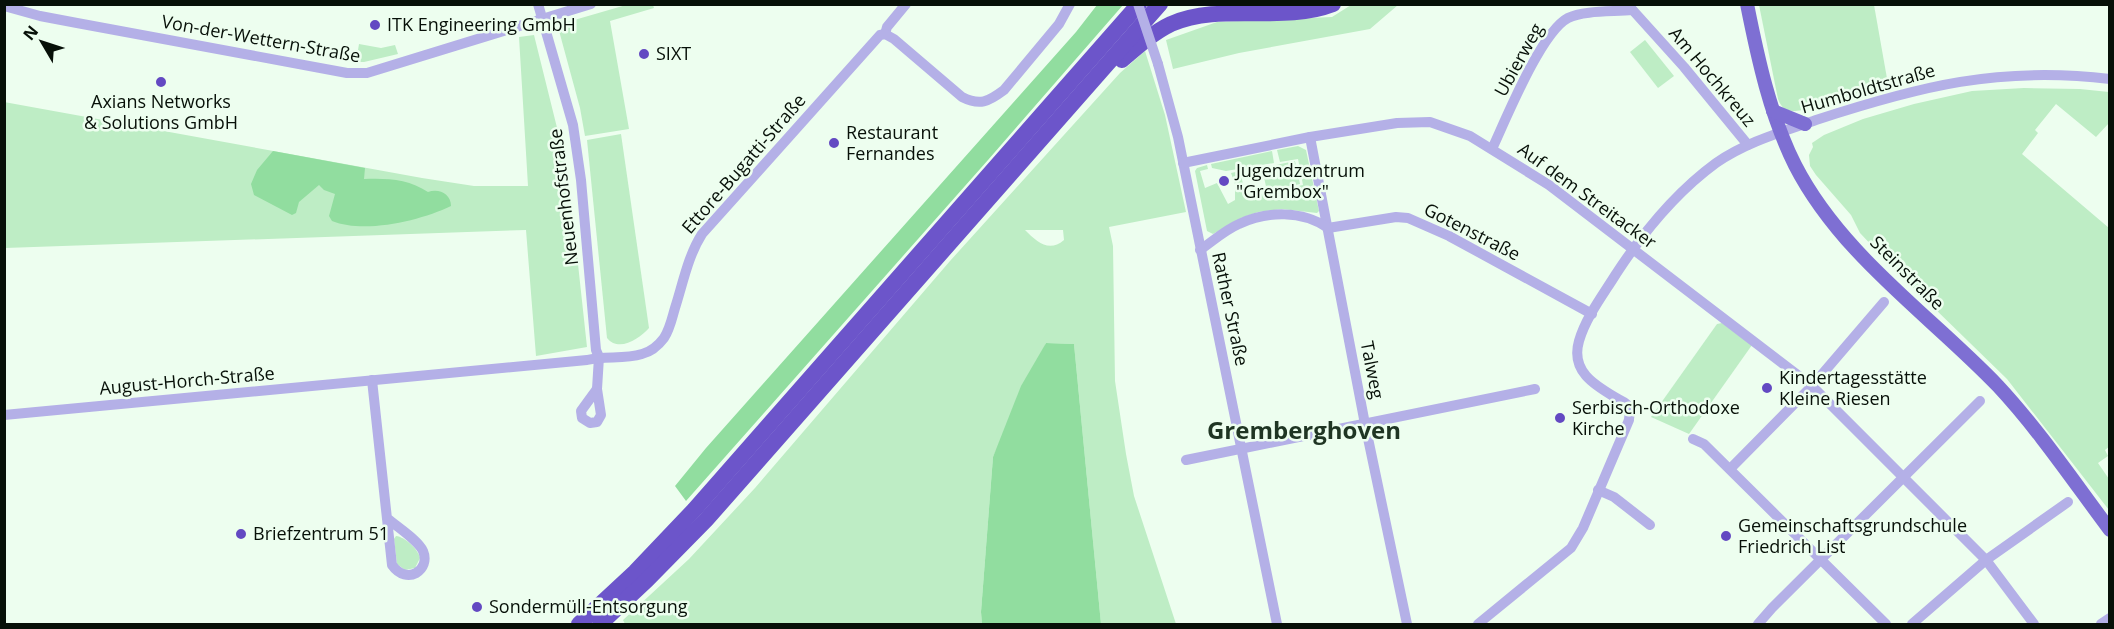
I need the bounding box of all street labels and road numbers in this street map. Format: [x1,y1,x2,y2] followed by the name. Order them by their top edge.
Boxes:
[160,9,362,67] street label: Von-der-Wettern-Straße
[1488,19,1548,100] street label: Ubierweg
[1664,22,1761,131] street label: Am Hochkreuz
[1798,57,1938,119] street label: Humboldtstraße
[676,88,811,238] street label: Ettore-Bugatti-Straße
[543,127,583,267] street label: Neuenhofstraße
[1513,137,1662,254] street label: Auf dem Streitacker
[1420,197,1525,266] street label: Gotenstraße
[1865,230,1950,315] street label: Steinstraße
[1207,250,1255,368] street label: Rather Straße
[1356,339,1390,401] street label: Talweg
[98,360,276,400] street label: August-Horch-Straße

